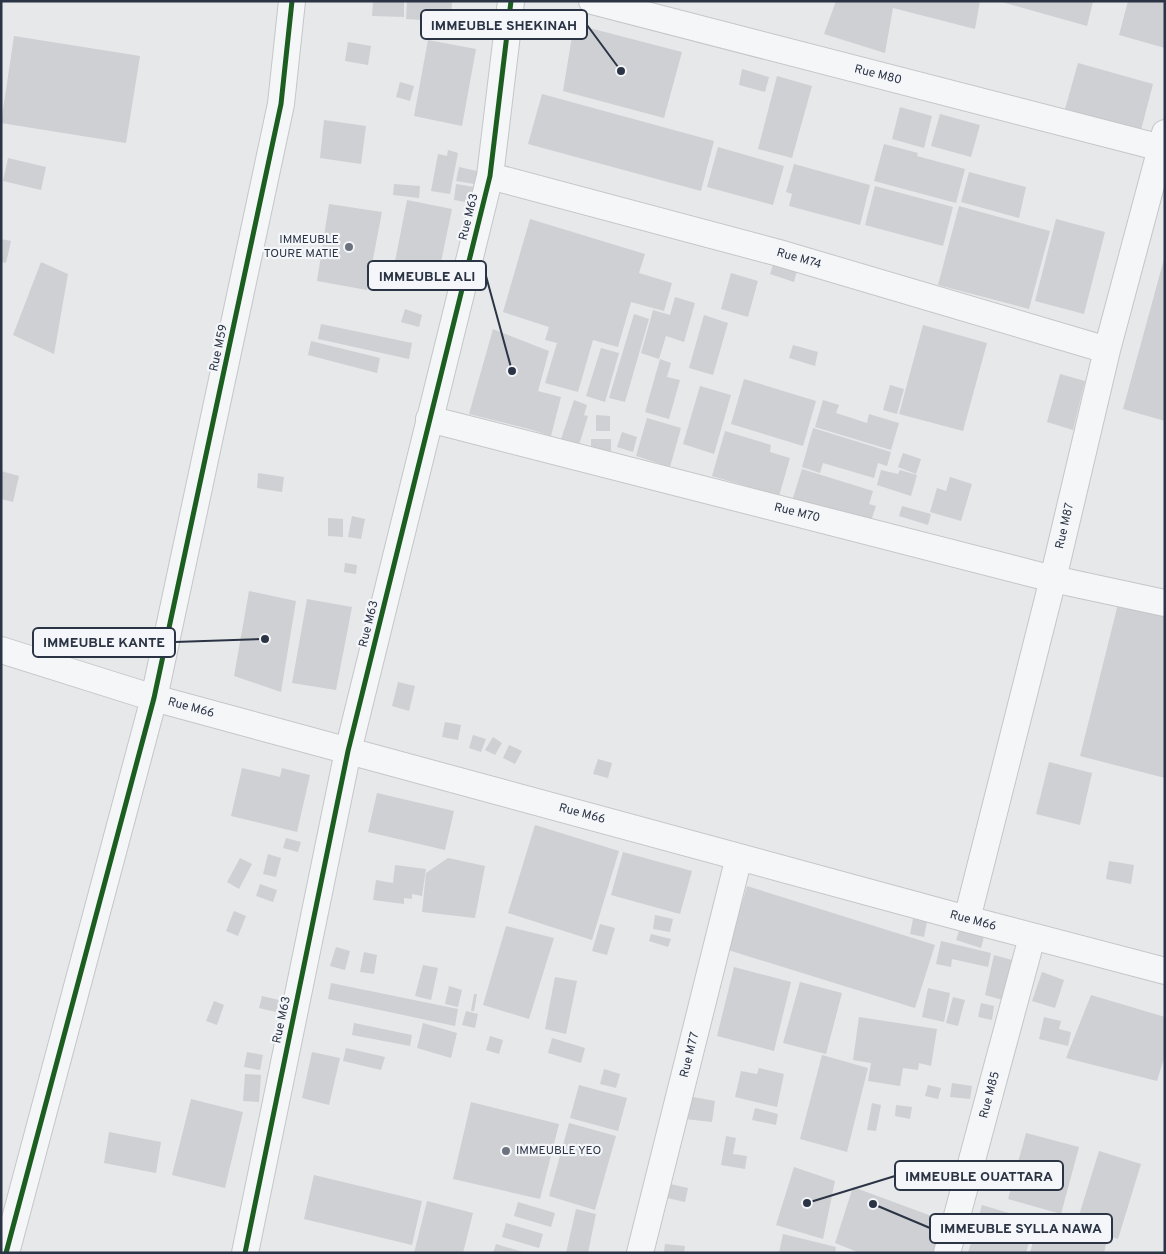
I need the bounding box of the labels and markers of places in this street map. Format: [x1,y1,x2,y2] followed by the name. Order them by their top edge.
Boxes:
[421,10,587,39] callout: IMMEUBLE SHEKINAH
[264,232,339,262] place label: IMMEUBLE TOURE MATIE
[343,241,355,253] marker: IMMEUBLE TOURE MATIE
[368,261,486,290] callout: IMMEUBLE ALI
[33,628,175,657] callout: IMMEUBLE KANTE
[516,1143,601,1159] place label: IMMEUBLE YEO
[500,1145,512,1157] marker: IMMEUBLE YEO
[895,1161,1063,1190] callout: IMMEUBLE OUATTARA
[930,1214,1112,1243] callout: IMMEUBLE SYLLA NAWA

